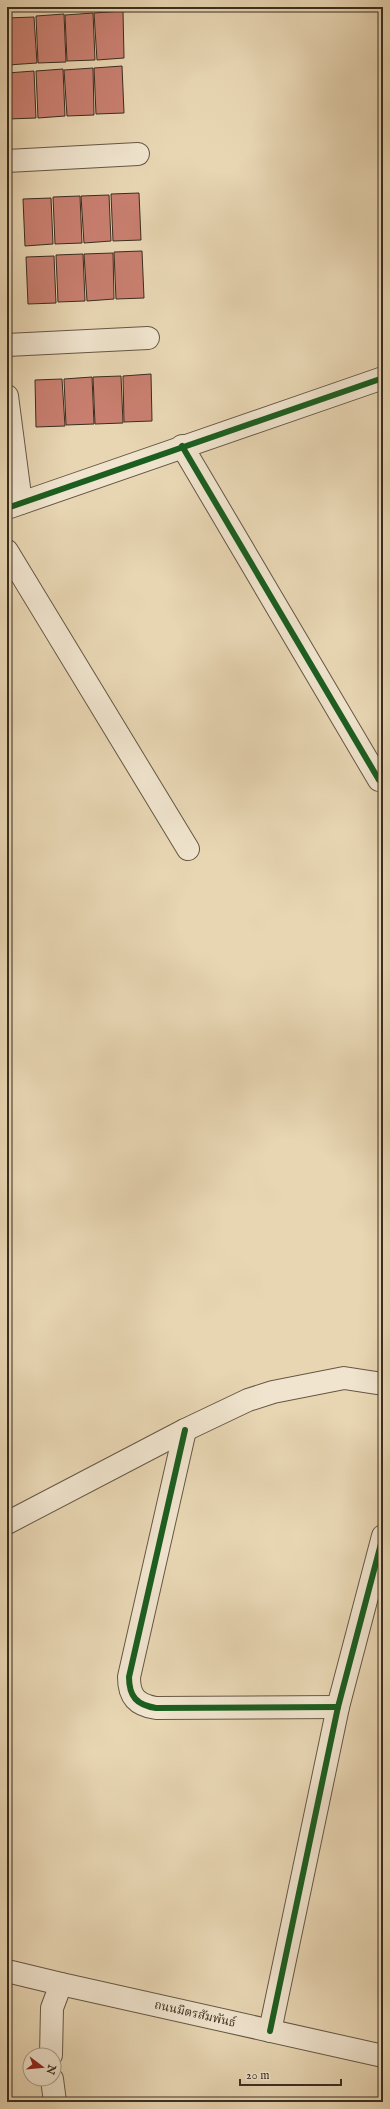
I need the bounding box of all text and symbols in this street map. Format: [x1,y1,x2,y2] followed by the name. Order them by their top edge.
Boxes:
[153,1997,238,2031] street label: ถนนมิตรสัมพันธ์
[22,2047,62,2087] north arrow
[240,2061,341,2087] scale bar
[42,2062,59,2076] text: N
[246,2068,269,2083] text: 20 m

